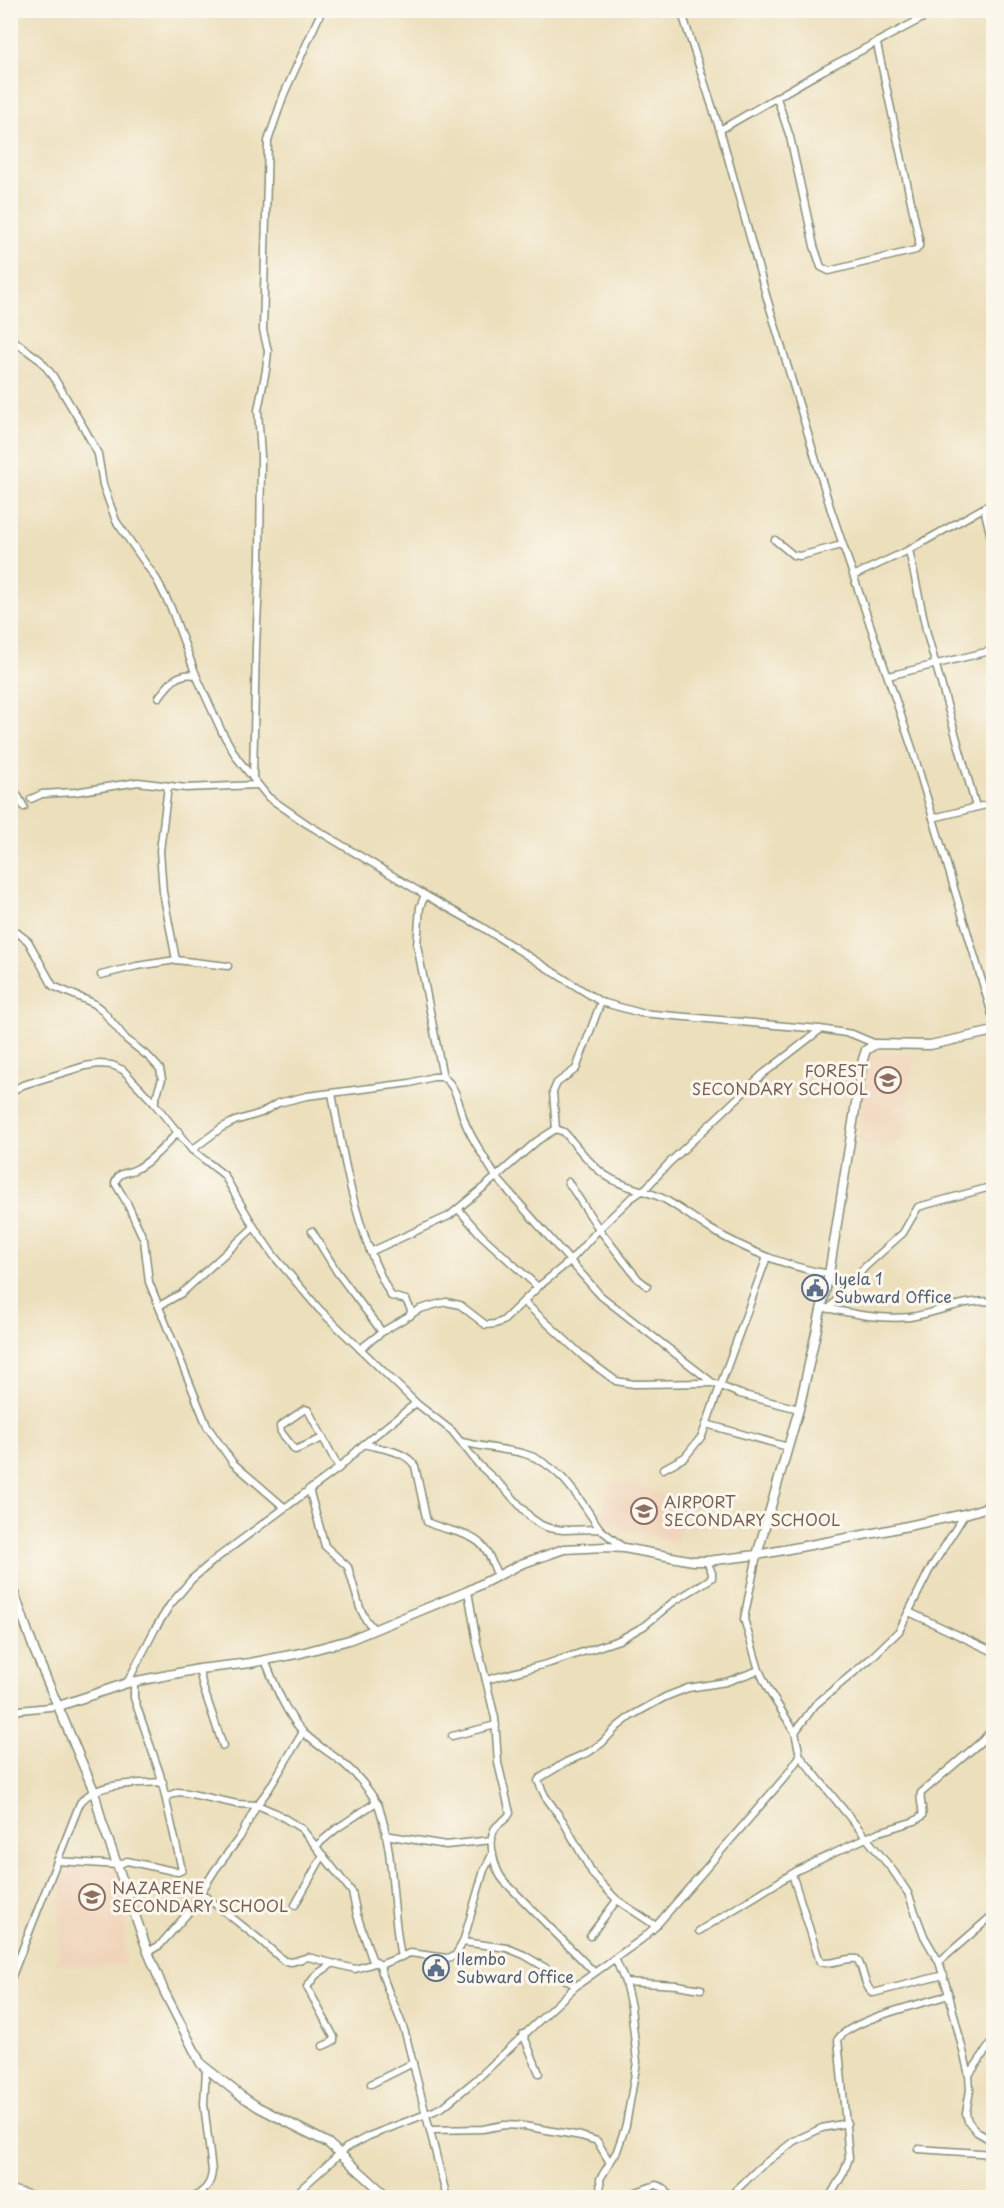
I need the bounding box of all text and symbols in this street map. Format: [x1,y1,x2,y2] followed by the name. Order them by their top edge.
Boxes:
[692,1058,868,1100] place label: FOREST SECONDARY SCHOOL
[873,1065,903,1095] school or university icon: FOREST SECONDARY SCHOOL
[834,1266,952,1308] place label: Iyela 1 Subward Office
[800,1273,830,1303] public building icon: Iyela 1 Subward Office
[664,1489,840,1531] place label: AIRPORT SECONDARY SCHOOL
[629,1496,659,1526] school or university icon: AIRPORT SECONDARY SCHOOL
[112,1875,288,1917] place label: NAZARENE SECONDARY SCHOOL
[77,1882,107,1912] school or university icon: NAZARENE SECONDARY SCHOOL
[456,1946,574,1988] place label: Ilembo Subward Office
[421,1953,451,1983] public building icon: Ilembo Subward Office

